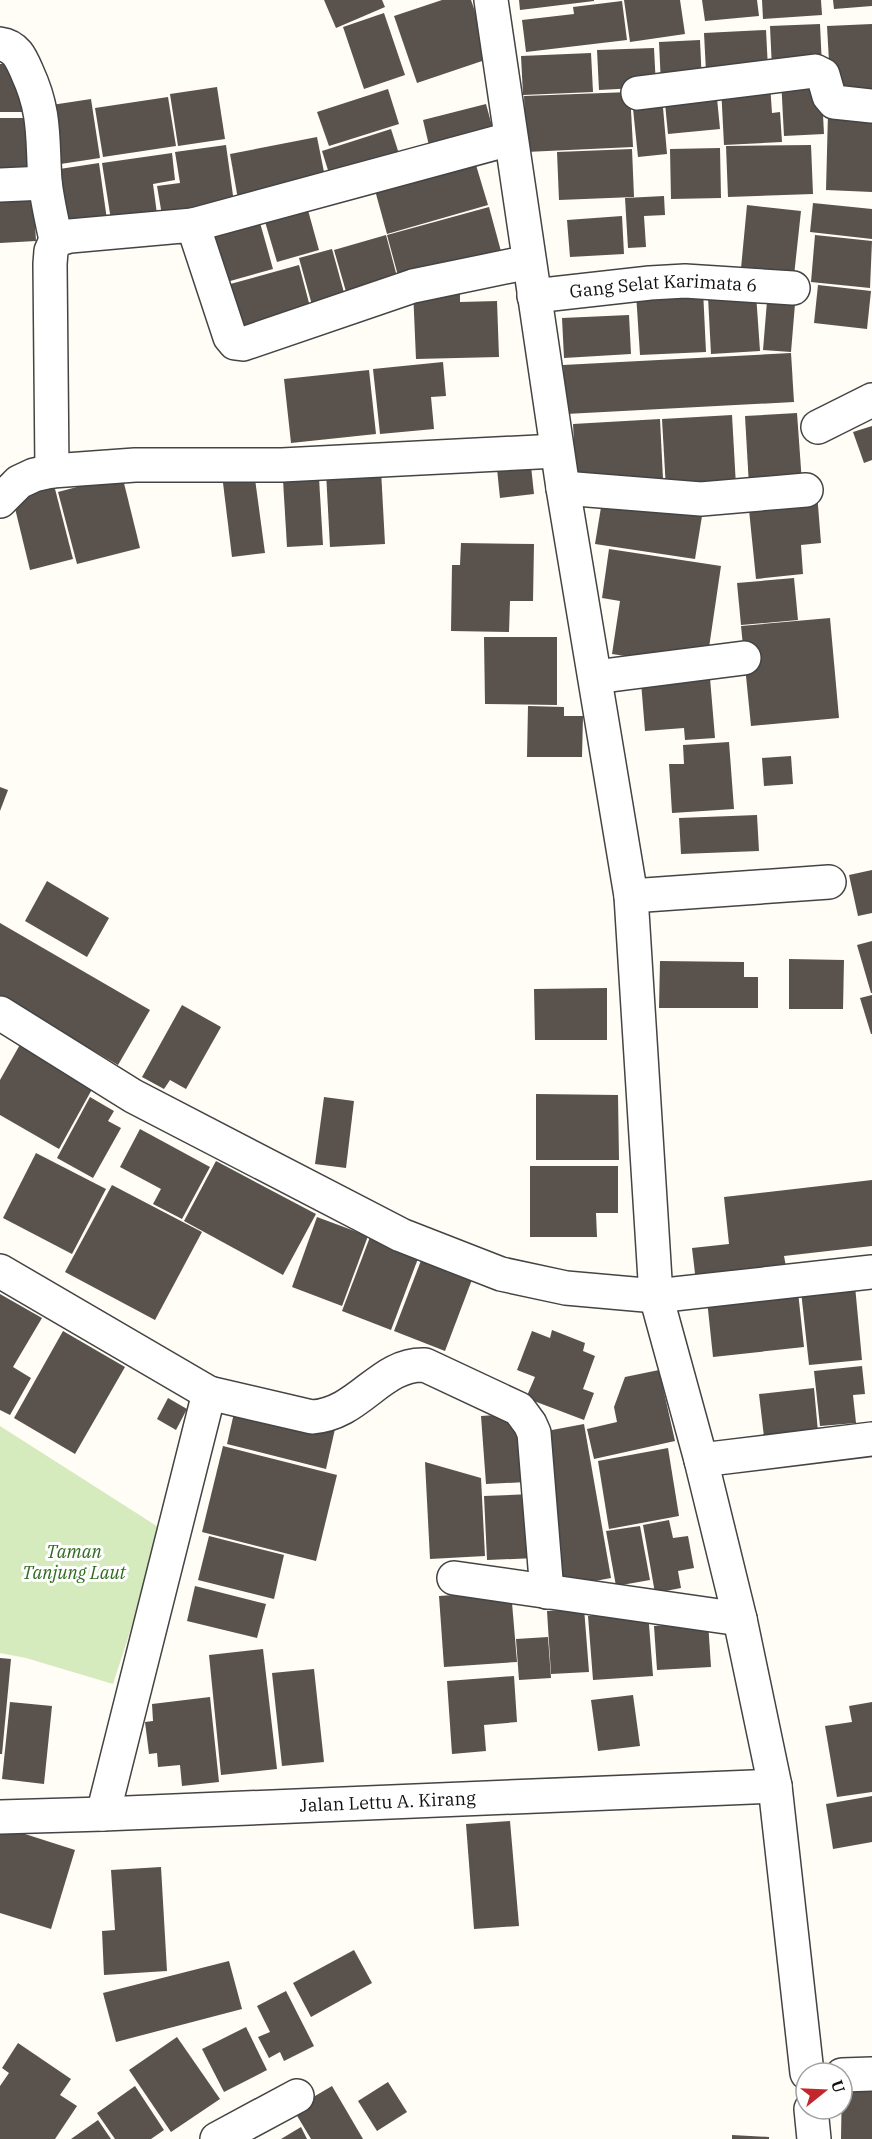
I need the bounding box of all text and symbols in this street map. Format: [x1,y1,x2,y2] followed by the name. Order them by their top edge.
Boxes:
[568,269,758,303] street label: Gang Selat Karimata 6
[22,1540,126,1584] park label: Taman Tanjung Laut
[299,1786,476,1817] street label: Jalan Lettu A. Kirang
[794,2061,854,2121] north arrow
[827,2077,850,2095] text: U

